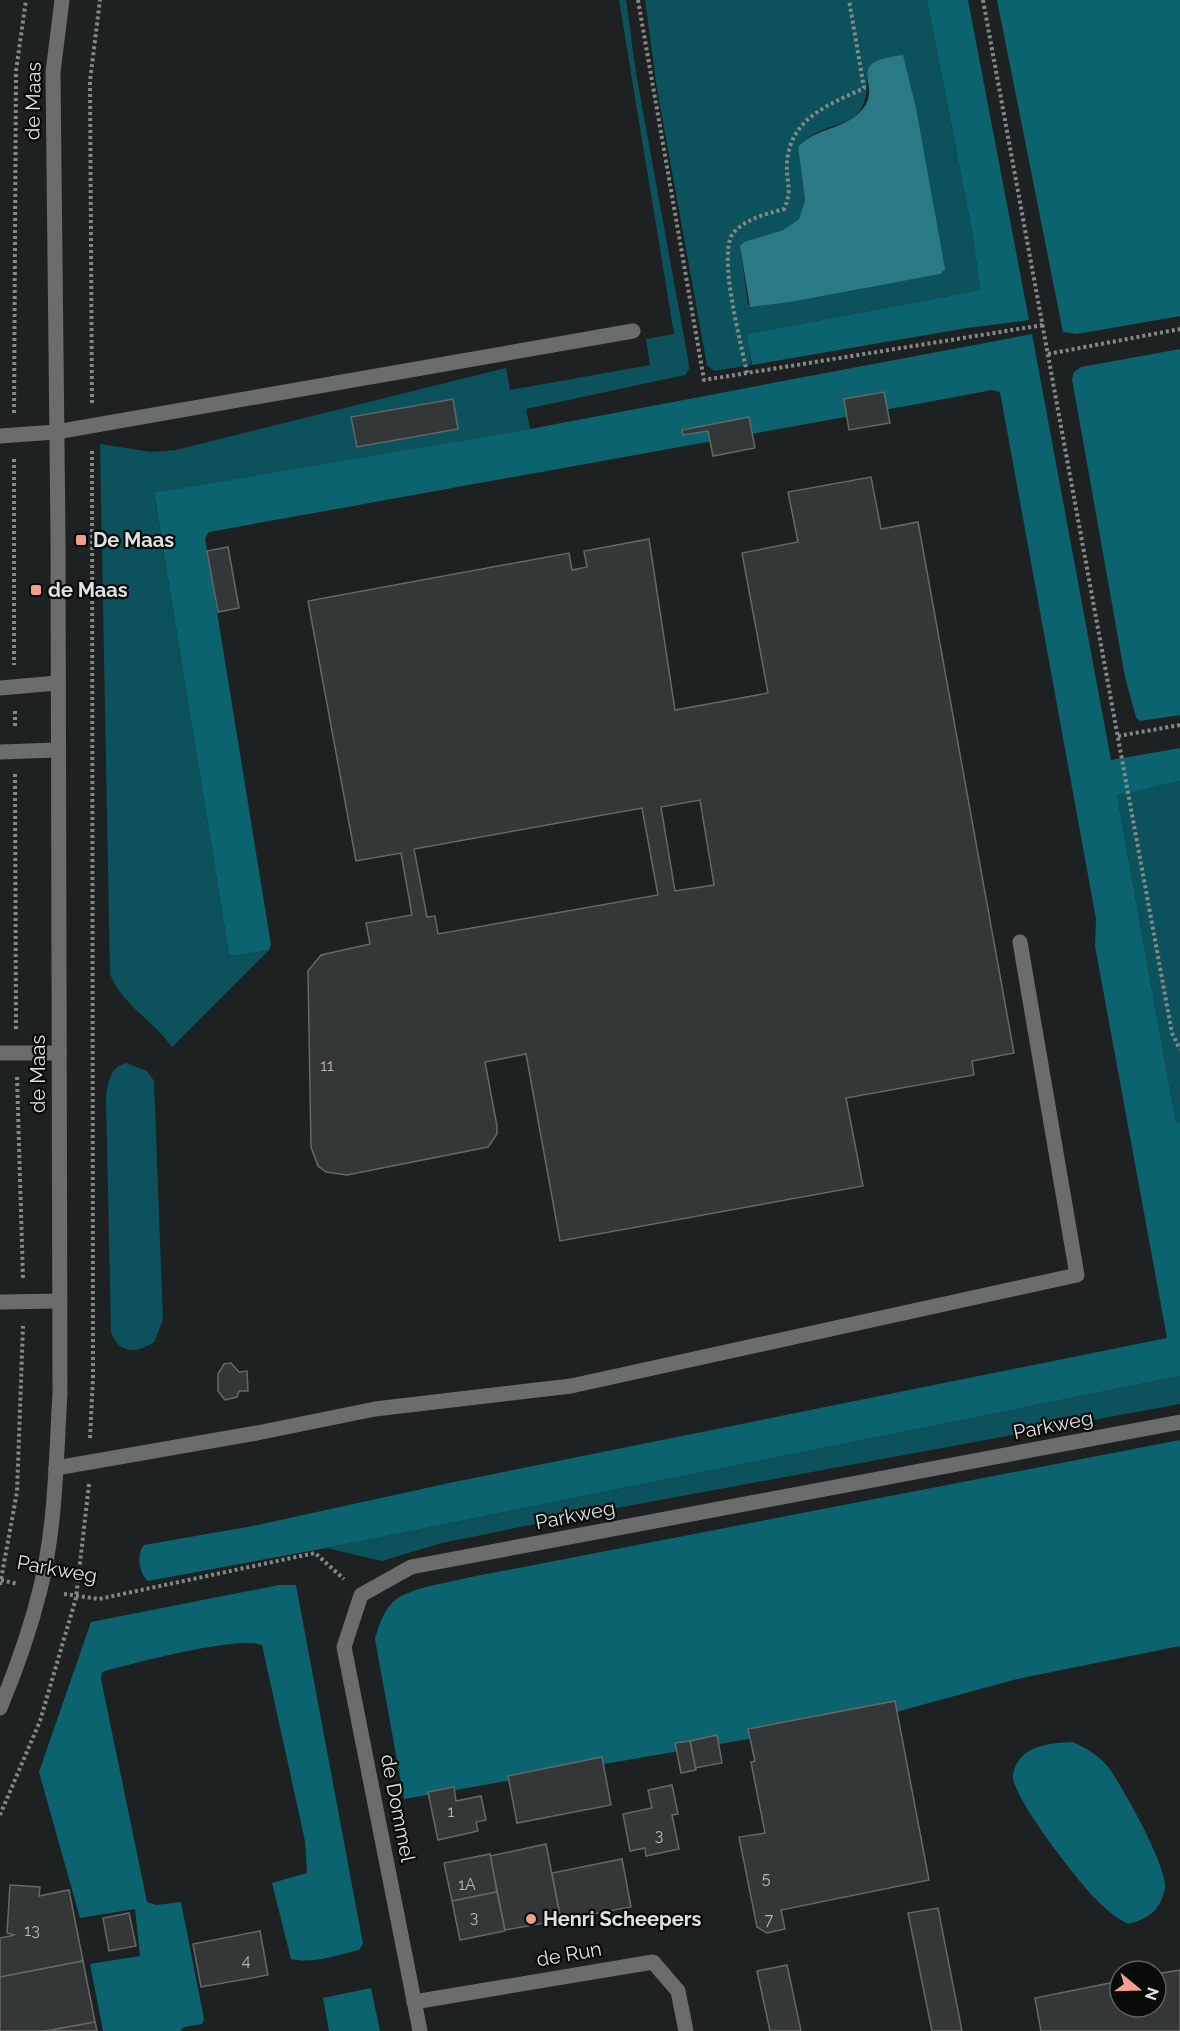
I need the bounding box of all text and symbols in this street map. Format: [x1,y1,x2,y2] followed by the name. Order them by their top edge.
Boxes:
[20,62,46,140] street label: de Maas
[93,528,174,552] place label: De Maas
[74,533,88,547] marker: De Maas
[48,578,128,602] place label: de Maas
[29,583,43,597] marker: de Maas
[26,1035,50,1113] street label: de Maas
[320,1056,334,1075] house number: 11
[1011,1406,1095,1444] street label: Parkweg
[533,1496,617,1534] street label: Parkweg
[15,1550,99,1588] street label: Parkweg
[376,1752,420,1865] street label: de Dommel
[448,1802,455,1821] house number: 1
[655,1826,663,1845] house number: 3
[762,1869,771,1888] house number: 5
[458,1875,476,1894] house number: 1A
[543,1907,701,1931] place label: Henri Scheepers
[470,1908,478,1927] house number: 3
[765,1910,774,1929] house number: 7
[524,1912,538,1926] marker: Henri Scheepers
[24,1921,40,1940] house number: 13
[535,1936,603,1972] street label: de Run
[242,1951,251,1970] house number: 4
[1108,1959,1168,2019] north arrow
[1141,1985,1163,2003] text: N

